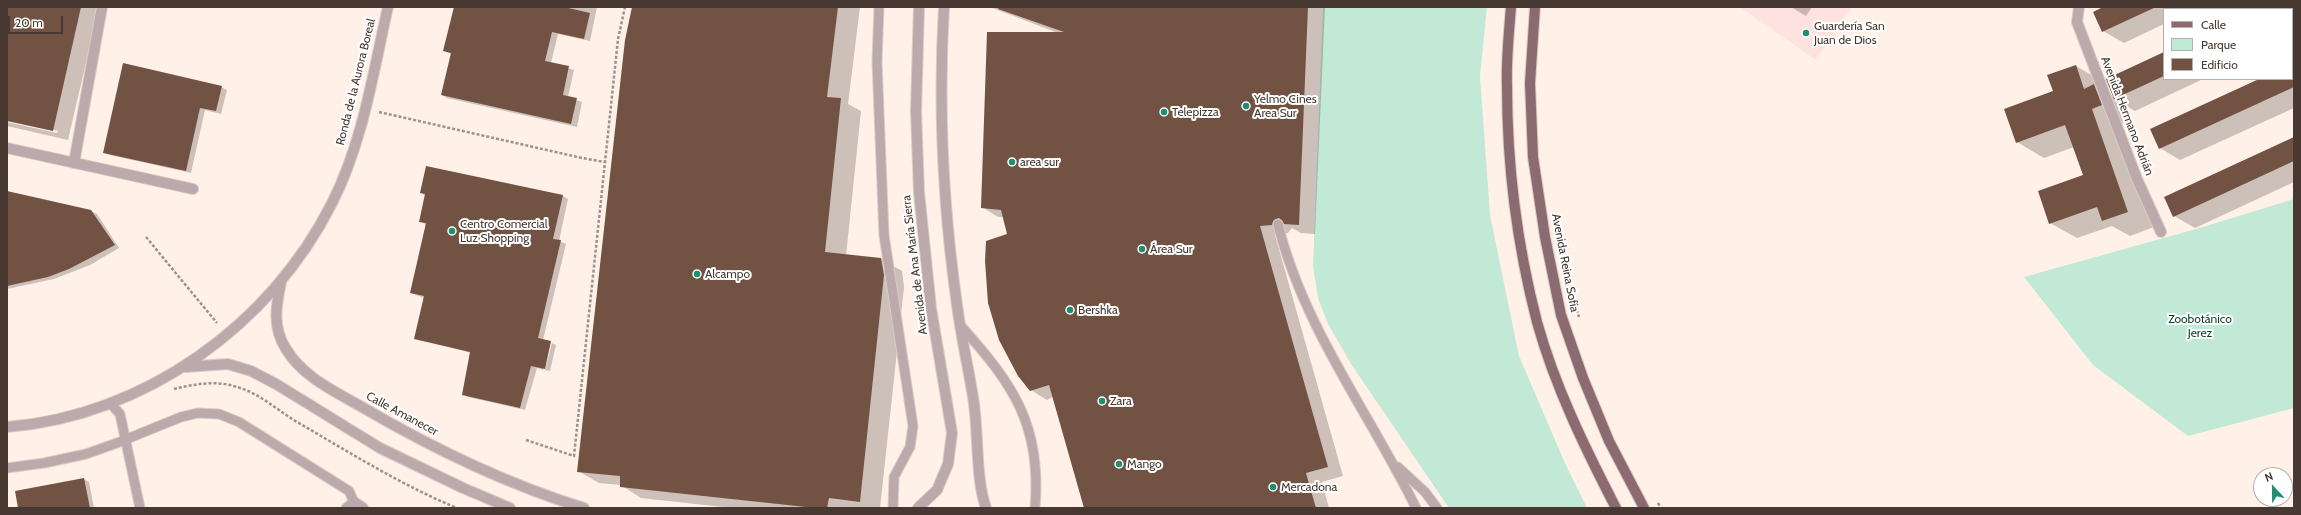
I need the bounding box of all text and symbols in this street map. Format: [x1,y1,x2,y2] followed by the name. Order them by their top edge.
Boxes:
[10,8,65,34] scale bar
[2163,8,2293,80] legend
[15,15,43,30] text: 20 m
[333,17,379,147] street label: Ronda de la Aurora Boreal
[2201,17,2226,32] text: Calle
[1814,19,1885,47] place label: Guardería San Juan de Dios
[1801,28,1811,38] marker: Guardería San Juan de Dios
[2201,37,2236,52] text: Parque
[2098,54,2156,178] street label: Avenida Hermano Adrián
[2201,57,2238,72] text: Edificio
[1254,92,1317,120] place label: Yelmo Cines Area Sur
[1241,101,1251,111] marker: Yelmo Cines Area Sur
[1172,105,1219,119] place label: Telepizza
[1159,107,1169,117] marker: Telepizza
[1020,155,1059,169] place label: area sur
[1007,157,1017,167] marker: area sur
[899,194,931,336] street label: Avenida de Ana María Sierra
[1548,213,1582,313] street label: Avenida Reina Sofía
[460,217,548,245] place label: Centro Comercial Luz Shopping
[447,226,457,236] marker: Centro Comercial Luz Shopping
[1150,242,1193,256] place label: Área Sur
[1137,244,1147,254] marker: Área Sur
[705,267,750,281] place label: Alcampo
[692,269,702,279] marker: Alcampo
[1078,303,1118,317] place label: Bershka
[1065,305,1075,315] marker: Bershka
[2168,312,2232,340] park label: Zoobotánico Jerez
[364,389,440,439] street label: Calle Amanecer
[1110,394,1132,408] place label: Zara
[1097,396,1107,406] marker: Zara
[1127,457,1162,471] place label: Mango
[1114,459,1124,469] marker: Mango
[2253,467,2293,507] north arrow
[2263,469,2275,485] text: N
[1281,480,1337,494] place label: Mercadona
[1268,482,1278,492] marker: Mercadona

